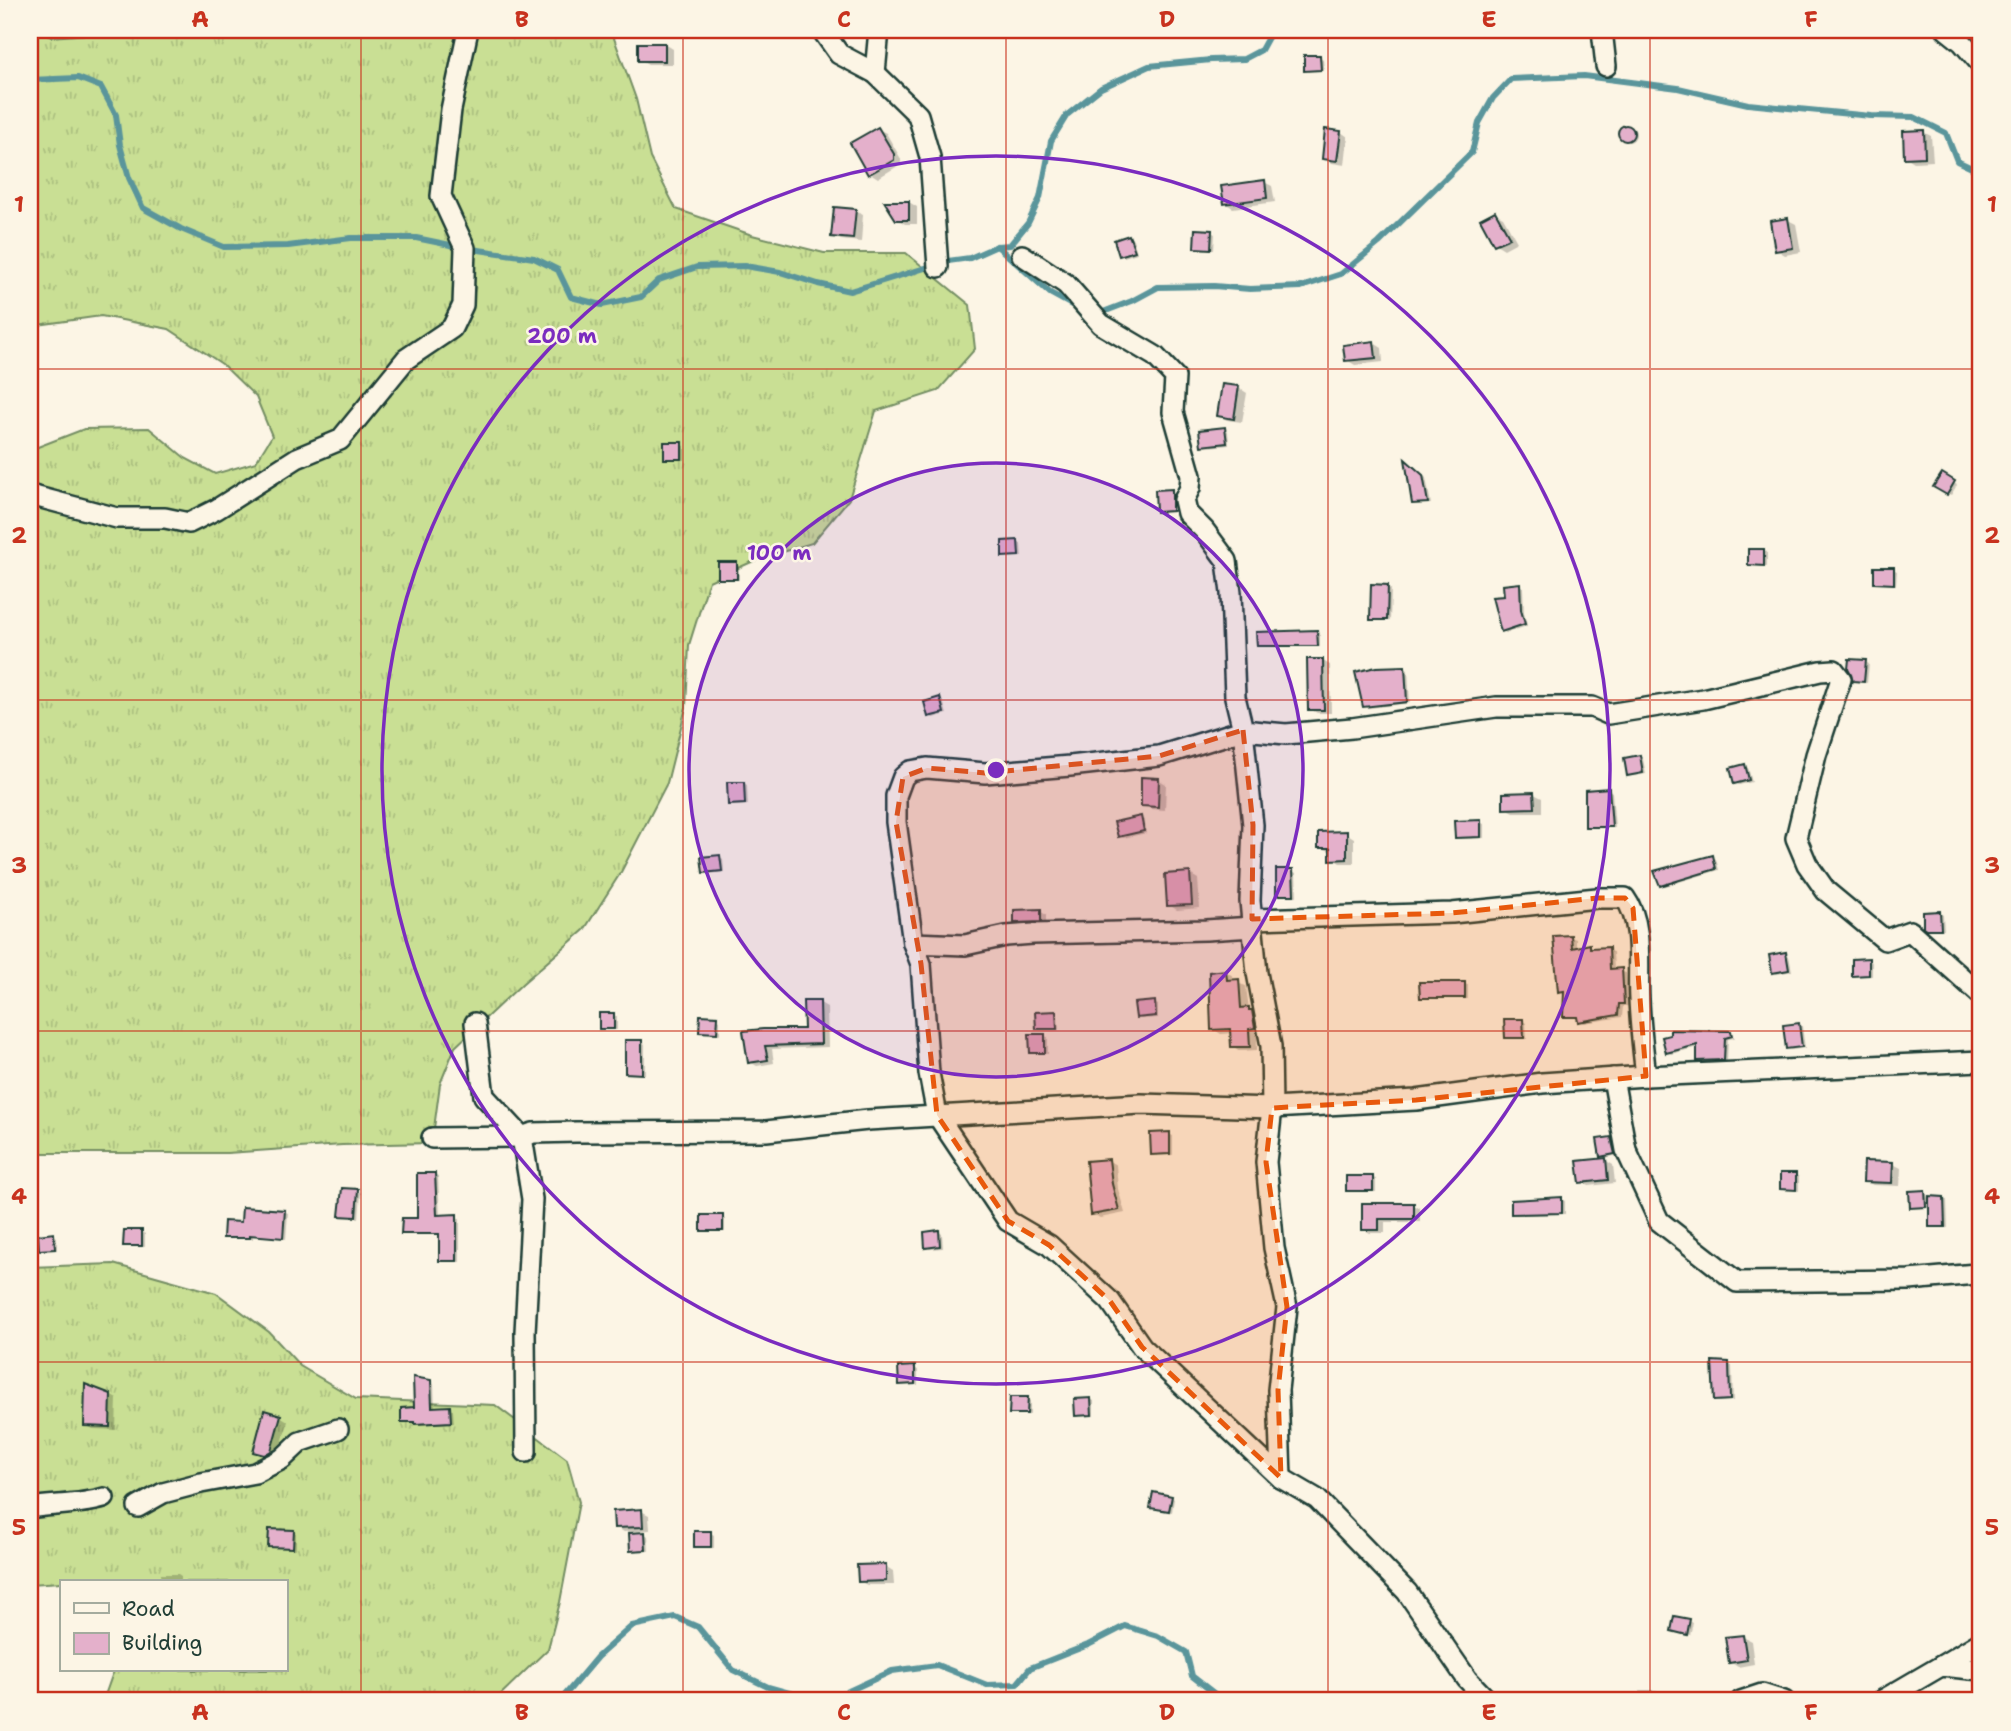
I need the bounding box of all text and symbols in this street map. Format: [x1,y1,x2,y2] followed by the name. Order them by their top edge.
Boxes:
[191,4,209,34] text: A
[515,4,529,34] text: B
[837,4,851,34] text: C
[1159,4,1175,34] text: D
[1481,4,1497,34] text: E
[1804,4,1818,34] text: F
[14,189,24,219] text: 1
[1987,189,1997,219] text: 1
[527,322,597,350] text: 200 m
[11,520,27,550] text: 2
[1984,520,2000,550] text: 2
[747,539,811,567] text: 100 m
[984,758,1008,782] centre of rings
[11,850,27,880] text: 3
[1984,850,2000,880] text: 3
[11,1181,27,1211] text: 4
[1984,1181,2000,1211] text: 4
[12,1512,26,1542] text: 5
[1985,1512,1999,1542] text: 5
[60,1580,287,1672] legend
[122,1595,175,1623] text: Road
[122,1629,202,1657] text: Building
[191,1697,209,1727] text: A
[515,1697,529,1727] text: B
[837,1697,851,1727] text: C
[1159,1697,1175,1727] text: D
[1481,1697,1497,1727] text: E
[1804,1697,1818,1727] text: F

